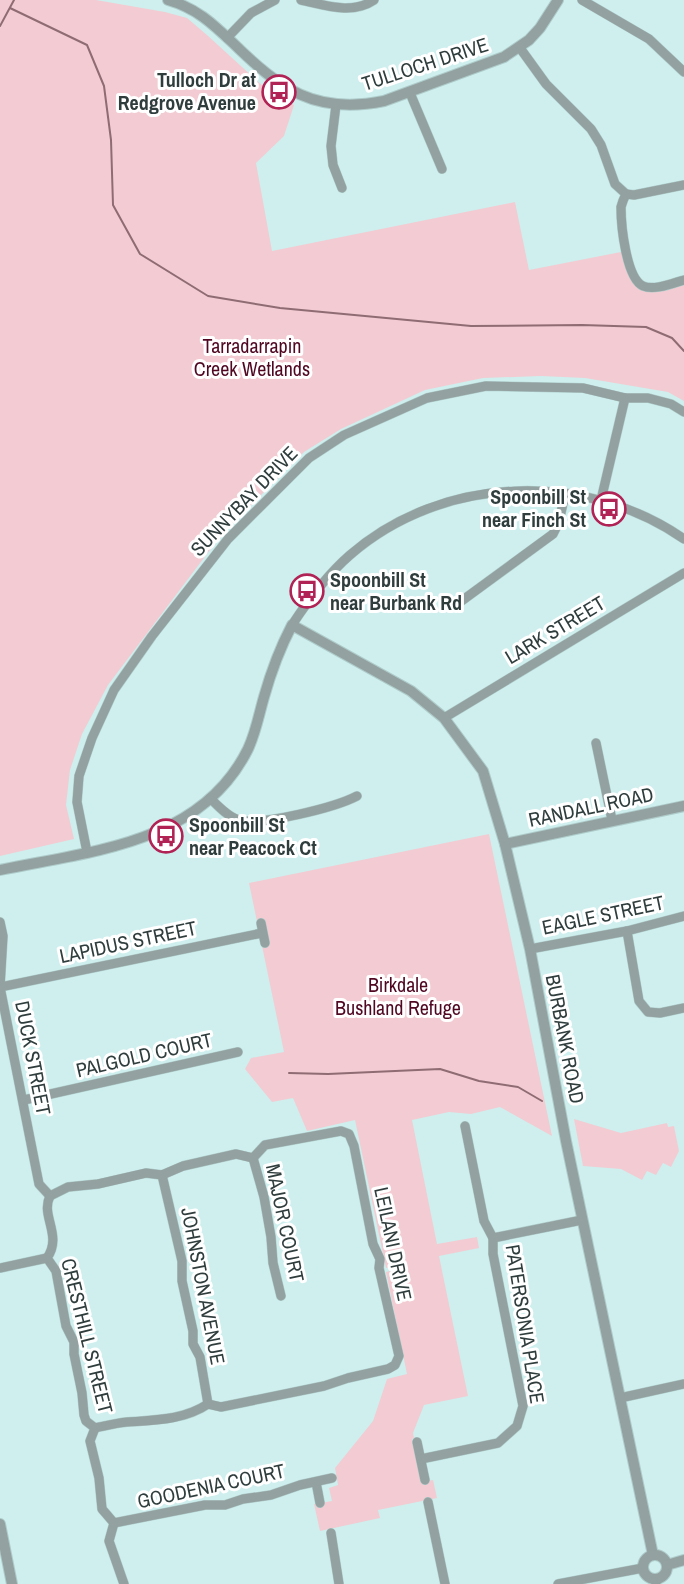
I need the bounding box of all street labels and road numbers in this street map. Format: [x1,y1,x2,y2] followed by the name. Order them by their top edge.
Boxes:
[358,30,491,97] street label: TULLOCH DRIVE
[184,440,303,562] street label: SUNNYBAY DRIVE
[500,589,610,670] street label: LARK STREET
[526,780,656,833] street label: RANDALL ROAD
[539,888,666,941] street label: EAGLE STREET
[57,914,199,969] street label: LAPIDUS STREET
[540,972,591,1106] street label: BURBANK ROAD
[9,999,58,1117] street label: DUCK STREET
[73,1026,215,1083] street label: PALGOLD COURT
[260,1161,311,1284] street label: MAJOR COURT
[368,1184,419,1303] street label: LEILANI DRIVE
[175,1205,232,1367] street label: JOHNSTON AVENUE
[500,1242,551,1405] street label: PATERSONIA PLACE
[55,1256,120,1416] street label: CRESTHILL STREET
[135,1457,287,1514] street label: GOODENIA COURT

